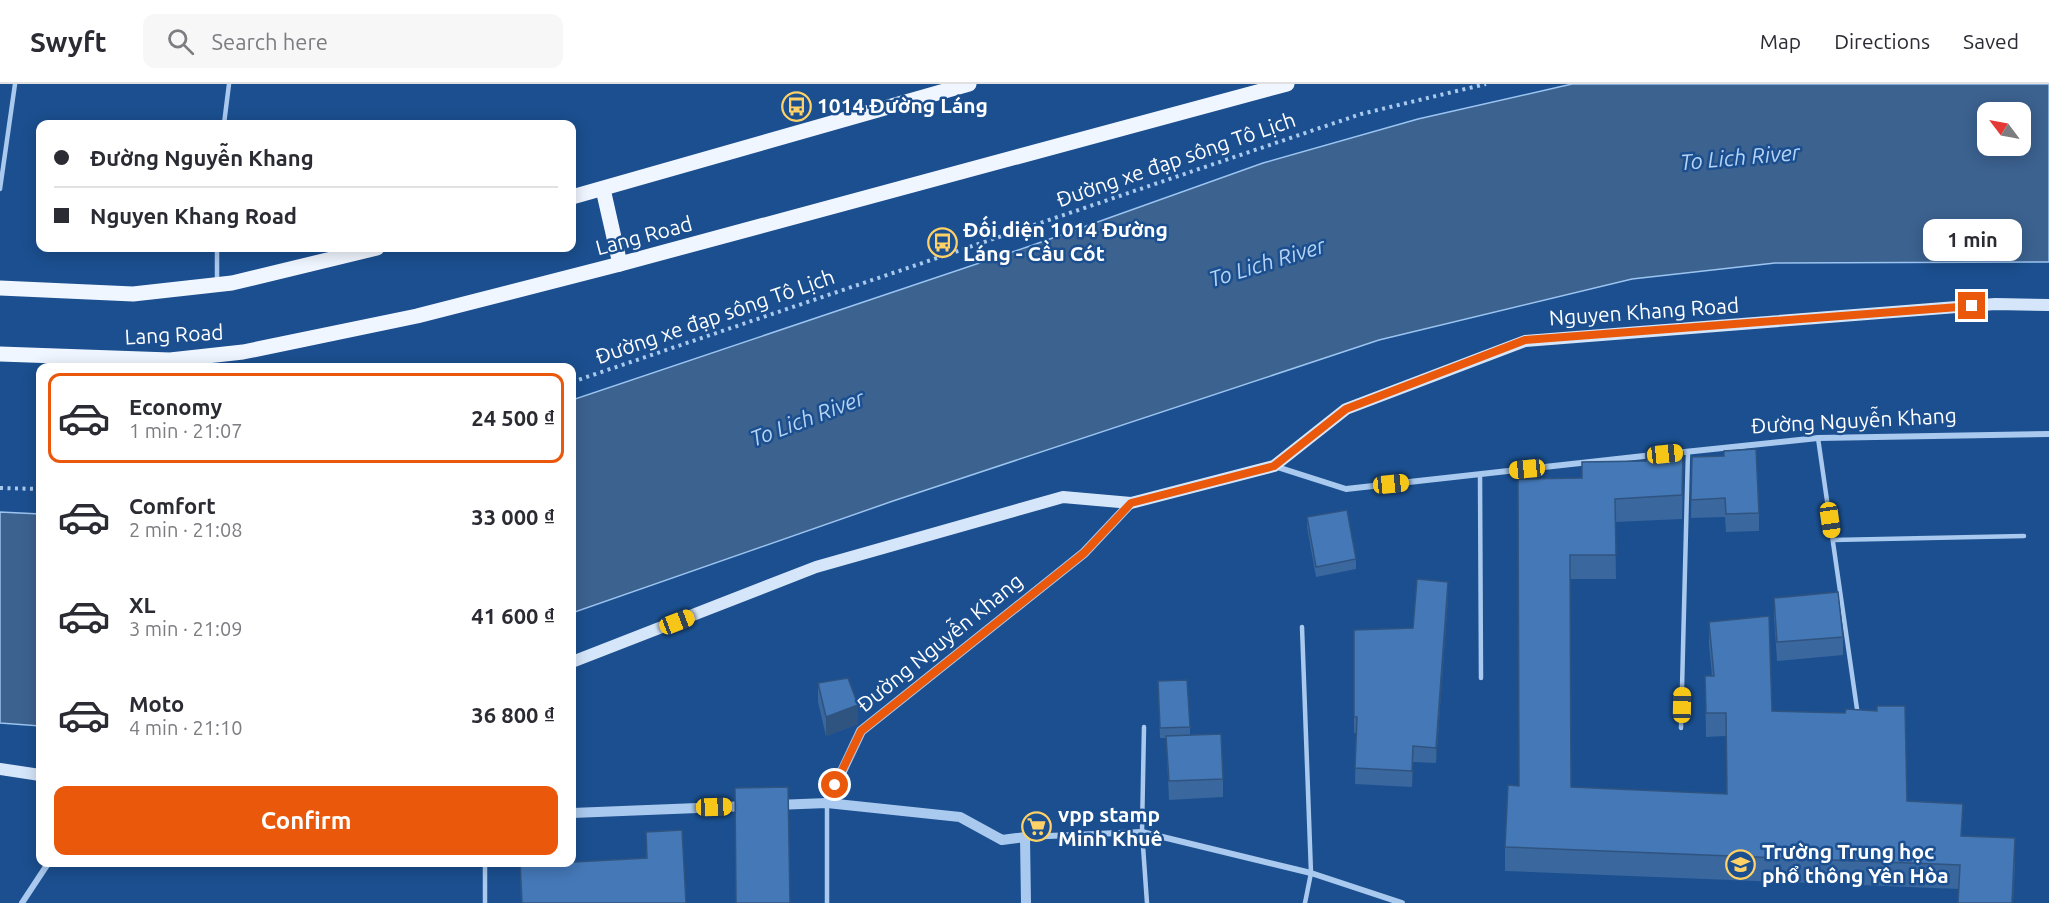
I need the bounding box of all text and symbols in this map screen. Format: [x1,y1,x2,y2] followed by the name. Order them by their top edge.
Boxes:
[143,14,563,68] search box
[164,25,197,58] icon: search
[30,26,107,57] text: Swyft
[212,29,328,54] text: Search here
[1760,29,1801,53] text: Map
[1834,29,1930,53] text: Directions
[1963,29,2019,53] text: Saved
[780,90,812,122] bus stop icon: 1014 Đường Láng
[817,93,988,117] place label: 1014 Đường Láng
[1977,102,2031,156] north arrow
[1977,102,2031,156] map controls
[1053,107,1298,211] street label: Đường xe đạp sông Tô Lịch
[1679,139,1802,174] water label: To Lich River
[90,145,314,170] text: Đường Nguyễn Khang
[90,203,297,228] text: Nguyen Khang Road
[593,211,695,259] street label: Lang Road
[963,215,1168,265] place label: Đối diện 1014 Đường Láng - Cầu Cót
[1922,219,2022,261] callout: 1 min
[926,226,958,258] bus stop icon: Đối diện 1014 Đường Láng - Cầu Cót
[1947,228,1998,251] text: 1 min
[1206,232,1329,291] water label: To Lich River
[592,264,837,368] street label: Đường xe đạp sông Tô Lịch
[1548,292,1740,330] street label: Nguyen Khang Road
[1958,292,1985,319] route end
[124,319,224,349] street label: Lang Road
[746,384,868,451] water label: To Lich River
[57,391,111,445] icon: car
[129,394,222,419] text: Economy
[1750,401,1957,437] street label: Đường Nguyễn Khang
[471,405,555,430] text: 24 500 ₫
[129,419,243,442] text: 1 min · 21:07
[1646,443,1684,465] car
[1508,458,1546,480] car
[1372,473,1410,495] car
[57,490,111,544] icon: car
[129,493,216,518] text: Comfort
[1819,501,1841,539] car
[471,504,555,529] text: 33 000 ₫
[129,518,243,541] text: 2 min · 21:08
[851,567,1027,716] street label: Đường Nguyễn Khang
[57,589,111,643] icon: car
[129,592,156,617] text: XL
[471,603,555,628] text: 41 600 ₫
[657,607,697,637] car
[129,617,243,640] text: 3 min · 21:09
[1673,687,1691,723] car
[57,688,111,742] icon: car
[129,691,184,716] text: Moto
[471,702,555,727] text: 36 800 ₫
[129,716,243,739] text: 4 min · 21:10
[821,771,848,798] route start
[54,786,558,855] button: Confirm
[696,797,732,817] car
[1058,802,1163,850] place label: vpp stamp Minh Khuê
[1021,811,1053,843] supermarket icon: vpp stamp Minh Khuê
[1762,839,1949,887] place label: Trường Trung học phổ thông Yên Hòa
[1725,848,1757,880] school or university icon: Trường Trung học phổ thông Yên Hòa

